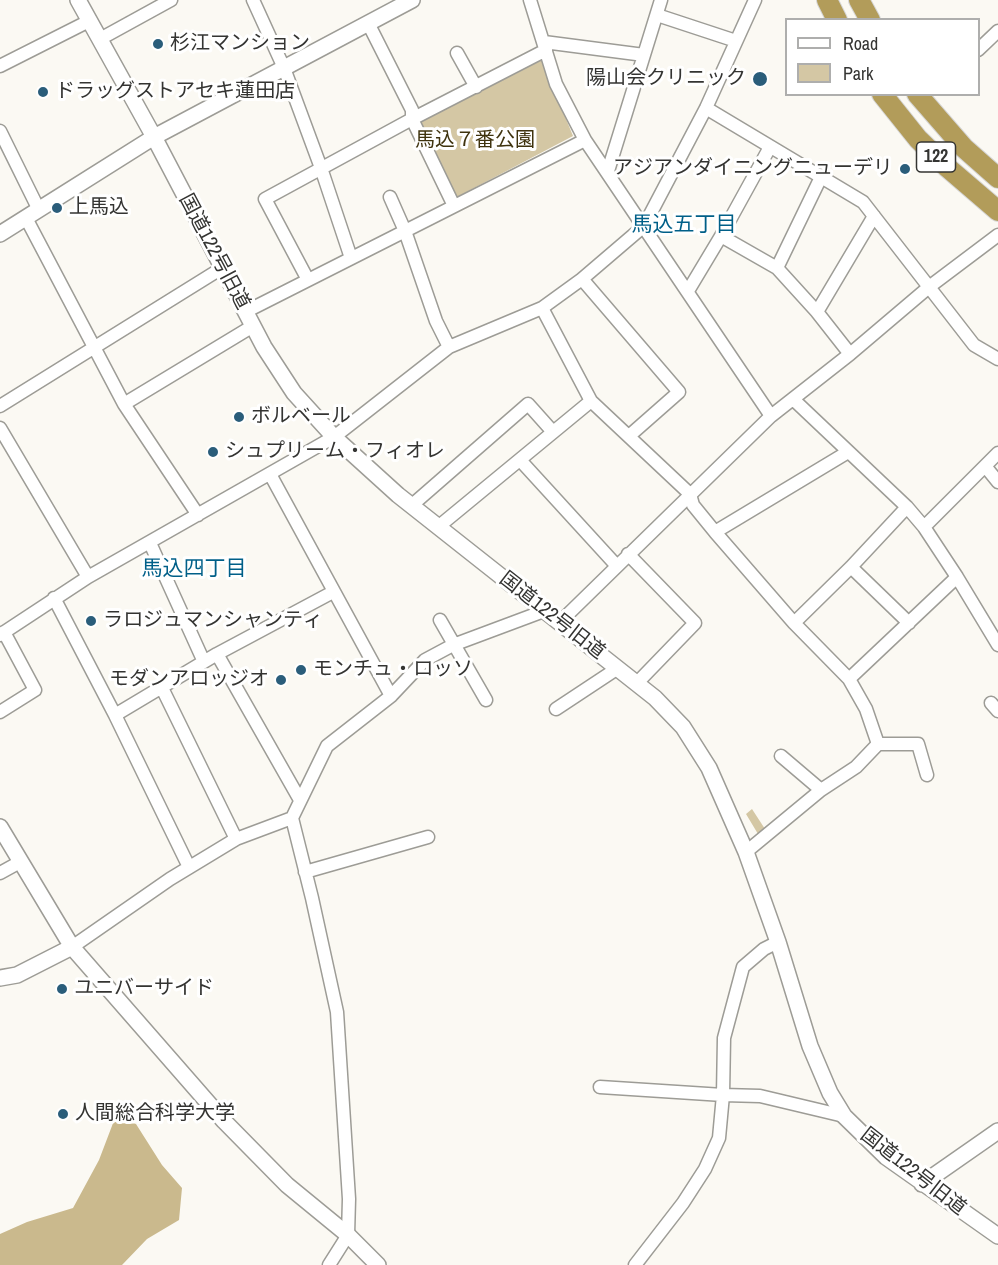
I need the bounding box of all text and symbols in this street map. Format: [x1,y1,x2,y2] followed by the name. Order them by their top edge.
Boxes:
[785,18,980,96] legend
[843,31,878,56] text: Road
[170,32,310,56] place label: 杉江マンション
[151,37,165,51] marker: 杉江マンション
[843,61,873,86] text: Park
[586,67,746,91] place label: 陽山会クリニック
[751,70,769,88] marker: 陽山会クリニック
[55,80,295,104] place label: ドラッグストアセキ蓮田店
[36,85,50,99] marker: ドラッグストアセキ蓮田店
[415,129,535,153] park label: 馬込７番公園
[916,142,956,172] road number: 122
[613,157,893,181] place label: アジアンダイニングニューデリ
[898,162,912,176] marker: アジアンダイニングニューデリ
[174,190,254,314] street label: 国道122号旧道
[69,196,129,220] place label: 上馬込
[50,201,64,215] marker: 上馬込
[632,212,736,238] district label: 馬込五丁目
[251,405,351,429] place label: ボルベール
[232,410,246,424] marker: ボルベール
[225,440,445,464] place label: シュプリーム・フィオレ
[206,445,220,459] marker: シュプリーム・フィオレ
[142,556,246,582] district label: 馬込四丁目
[494,567,610,665] street label: 国道122号旧道
[103,609,323,633] place label: ラロジュマンシャンティ
[84,614,98,628] marker: ラロジュマンシャンティ
[313,658,473,682] place label: モンチュ・ロッソ
[294,663,308,677] marker: モンチュ・ロッソ
[109,668,269,692] place label: モダンアロッジオ
[274,673,288,687] marker: モダンアロッジオ
[74,977,214,1001] place label: ユニバーサイド
[55,982,69,996] marker: ユニバーサイド
[75,1102,235,1126] place label: 人間総合科学大学
[56,1107,70,1121] marker: 人間総合科学大学
[855,1123,971,1221] street label: 国道122号旧道

